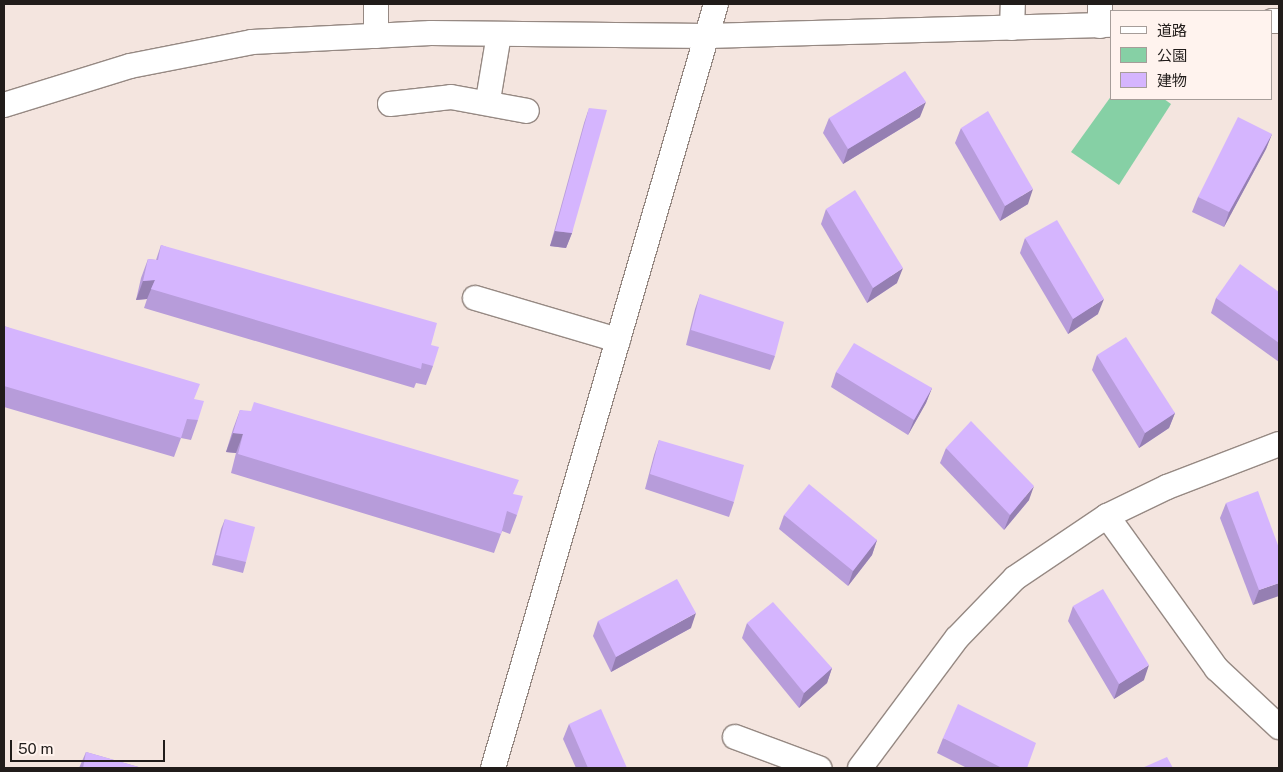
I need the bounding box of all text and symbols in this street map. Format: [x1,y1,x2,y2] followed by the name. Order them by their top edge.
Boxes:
[1110,10,1273,100] legend
[1157,22,1187,39] text: 道路
[1157,47,1187,64] text: 公園
[1157,72,1187,89] text: 建物
[12,730,168,762] scale bar
[18,740,53,757] text: 50 m

